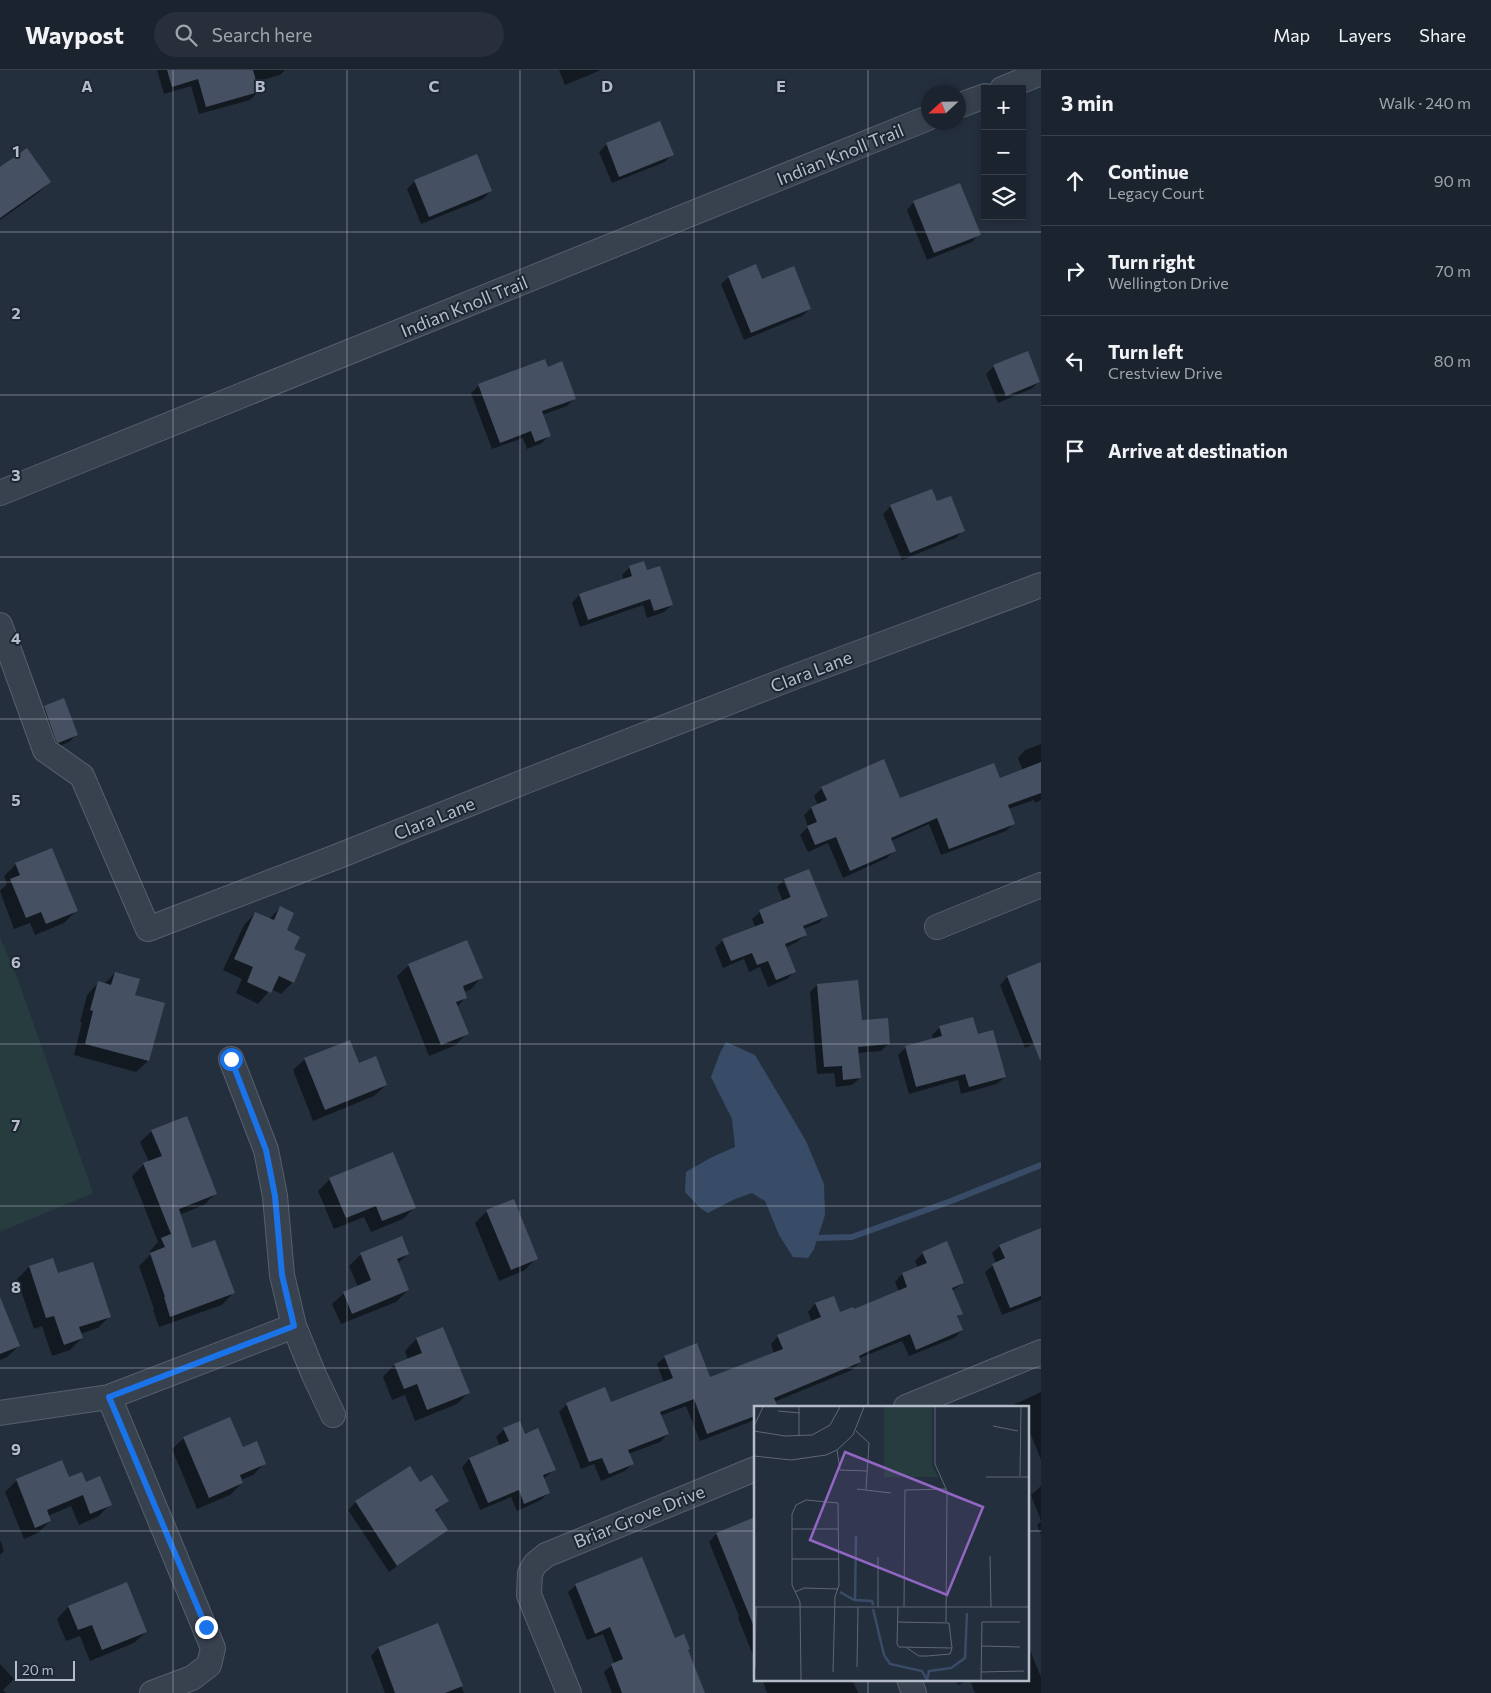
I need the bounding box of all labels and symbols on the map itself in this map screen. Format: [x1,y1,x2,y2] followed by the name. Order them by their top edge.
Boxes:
[81,76,93,95] text: A
[255,76,266,95] text: B
[429,76,440,95] text: C
[601,76,613,95] text: D
[776,76,786,95] text: E
[921,85,966,130] north arrow
[773,119,907,189] street label: Indian Knoll Trail
[12,141,20,160] text: 1
[397,271,531,341] street label: Indian Knoll Trail
[11,303,21,322] text: 2
[11,465,21,484] text: 3
[11,628,21,647] text: 4
[767,645,855,697] street label: Clara Lane
[11,790,21,809] text: 5
[390,792,478,844] street label: Clara Lane
[11,952,21,971] text: 6
[220,1048,243,1071] route start
[12,1115,21,1134] text: 7
[11,1277,21,1296] text: 8
[754,1406,1028,1680] inset map
[11,1439,21,1458] text: 9
[570,1480,708,1552] street label: Briar Grove Drive
[195,1616,218,1639] route end
[15,1658,75,1681] scale bar

